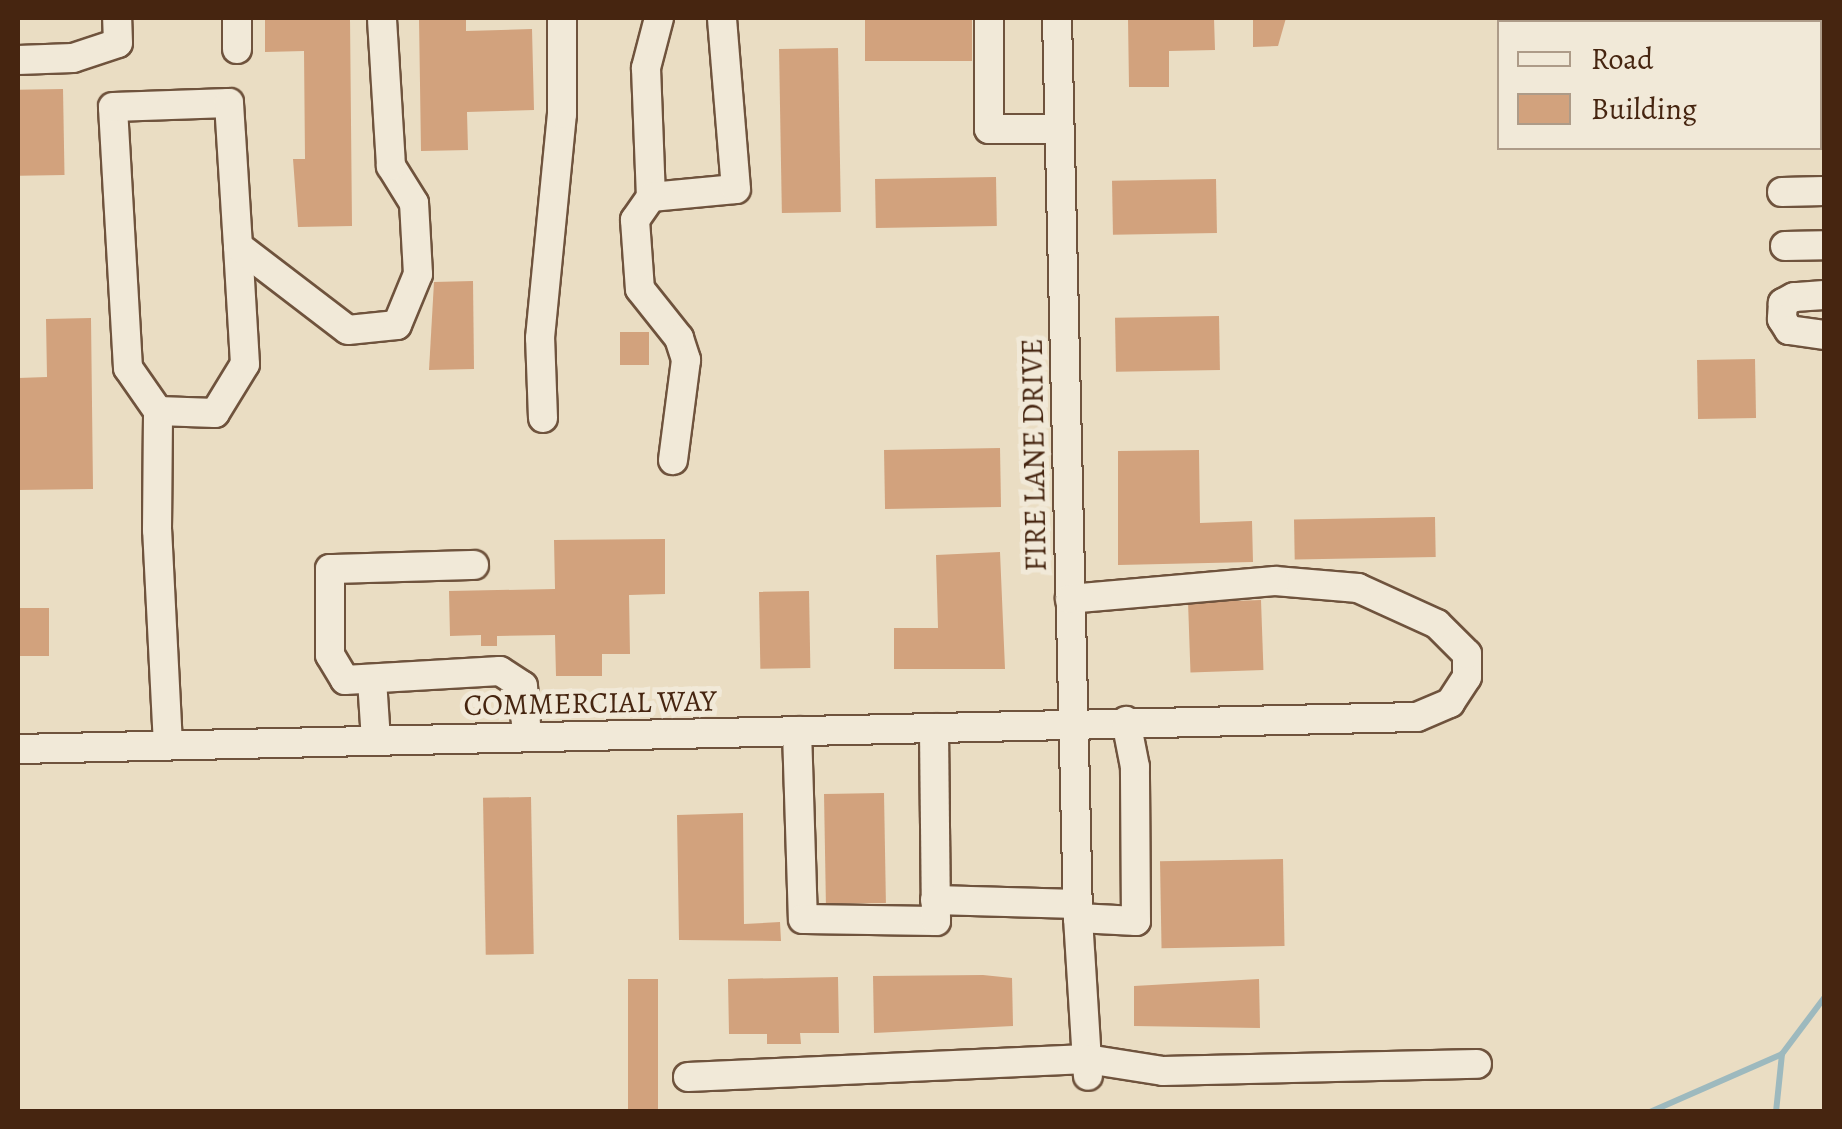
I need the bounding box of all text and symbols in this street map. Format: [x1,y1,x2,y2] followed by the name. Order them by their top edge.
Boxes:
[1497,20,1822,150] legend
[1591,39,1653,79] text: Road
[1591,89,1697,129] text: Building
[1014,338,1054,572] street label: FIRE LANE DRIVE
[463,683,717,723] street label: COMMERCIAL WAY

